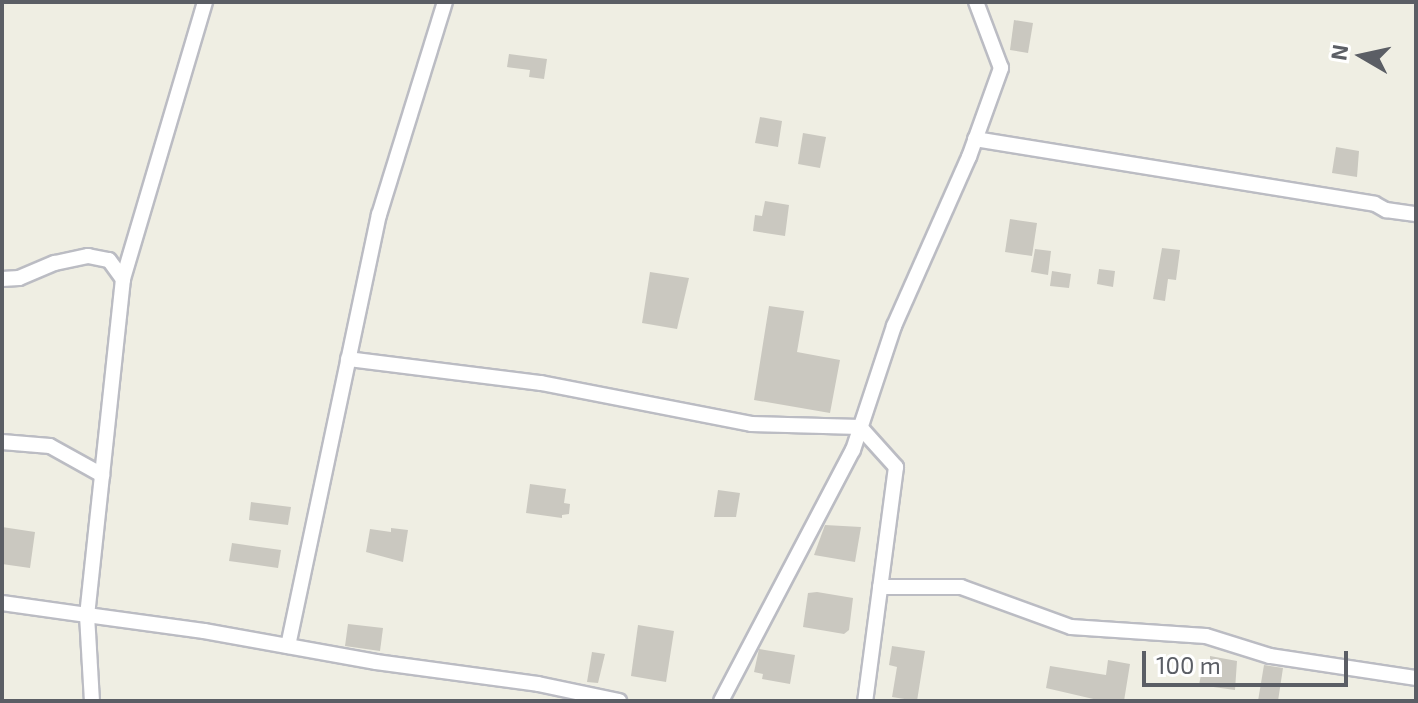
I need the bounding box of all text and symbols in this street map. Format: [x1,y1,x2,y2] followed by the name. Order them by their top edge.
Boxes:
[1322,16,1402,96] north arrow
[1324,42,1352,62] text: N
[1146,635,1352,685] scale bar
[1156,650,1221,679] text: 100 m

